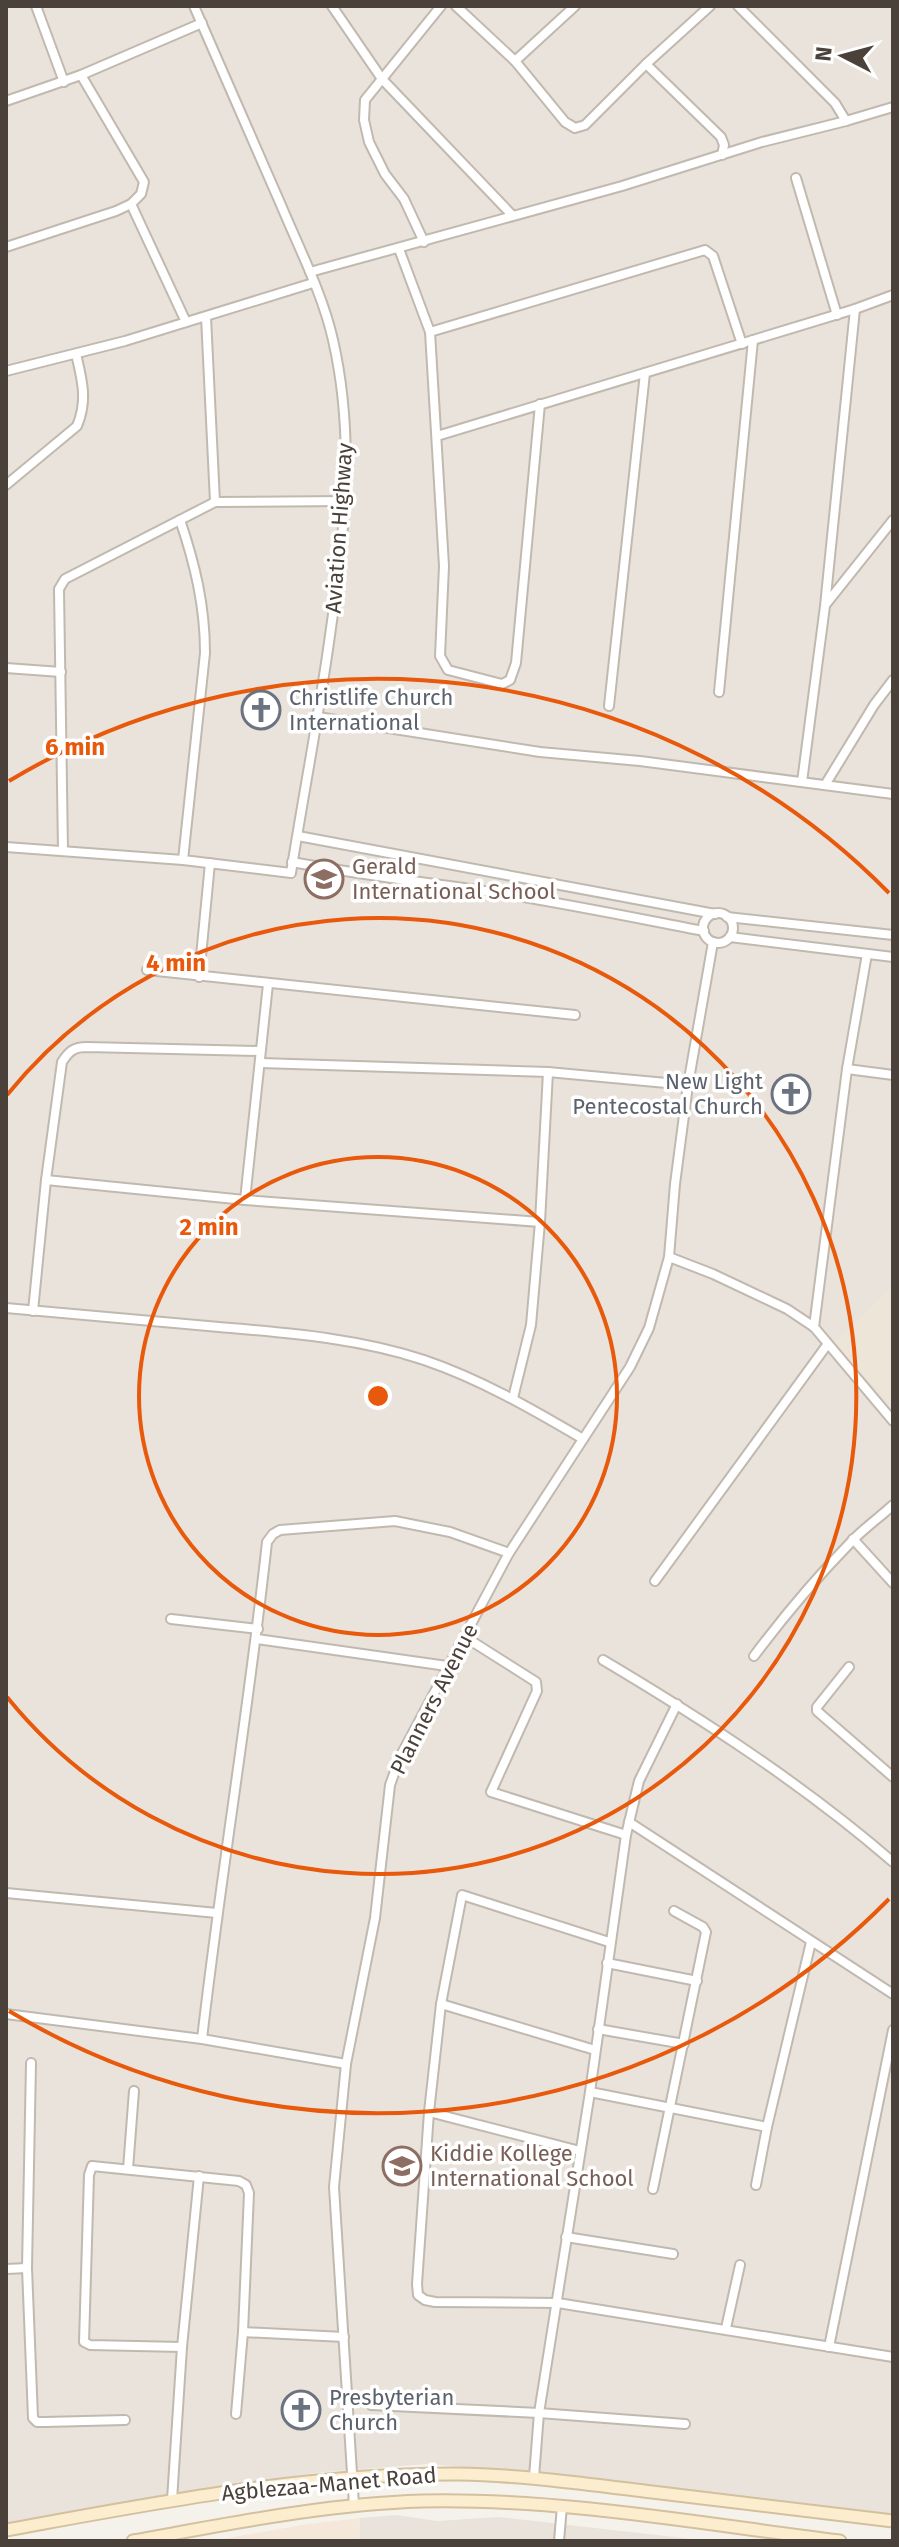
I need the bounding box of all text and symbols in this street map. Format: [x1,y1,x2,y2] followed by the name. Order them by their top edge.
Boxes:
[803,16,883,96] north arrow
[809,45,838,63] text: N
[320,442,358,614] street label: Aviation Highway
[289,684,453,736] place label: Christlife Church International
[240,689,282,731] church icon: Christlife Church International
[45,733,105,761] text: 6 min
[352,853,556,905] place label: Gerald International School
[303,858,345,900] school or university icon: Gerald International School
[146,949,206,977] text: 4 min
[572,1068,763,1120] place label: New Light Pentecostal Church
[770,1073,812,1115] church icon: New Light Pentecostal Church
[180,1213,239,1241] text: 2 min
[364,1382,392,1410] centre of rings
[384,1619,484,1779] street label: Planners Avenue
[430,2140,634,2192] place label: Kiddie Kollege International School
[381,2145,423,2187] school or university icon: Kiddie Kollege International School
[329,2384,454,2436] place label: Presbyterian Church
[280,2389,322,2431] church icon: Presbyterian Church
[220,2461,438,2507] street label: Agblezaa-Manet Road

